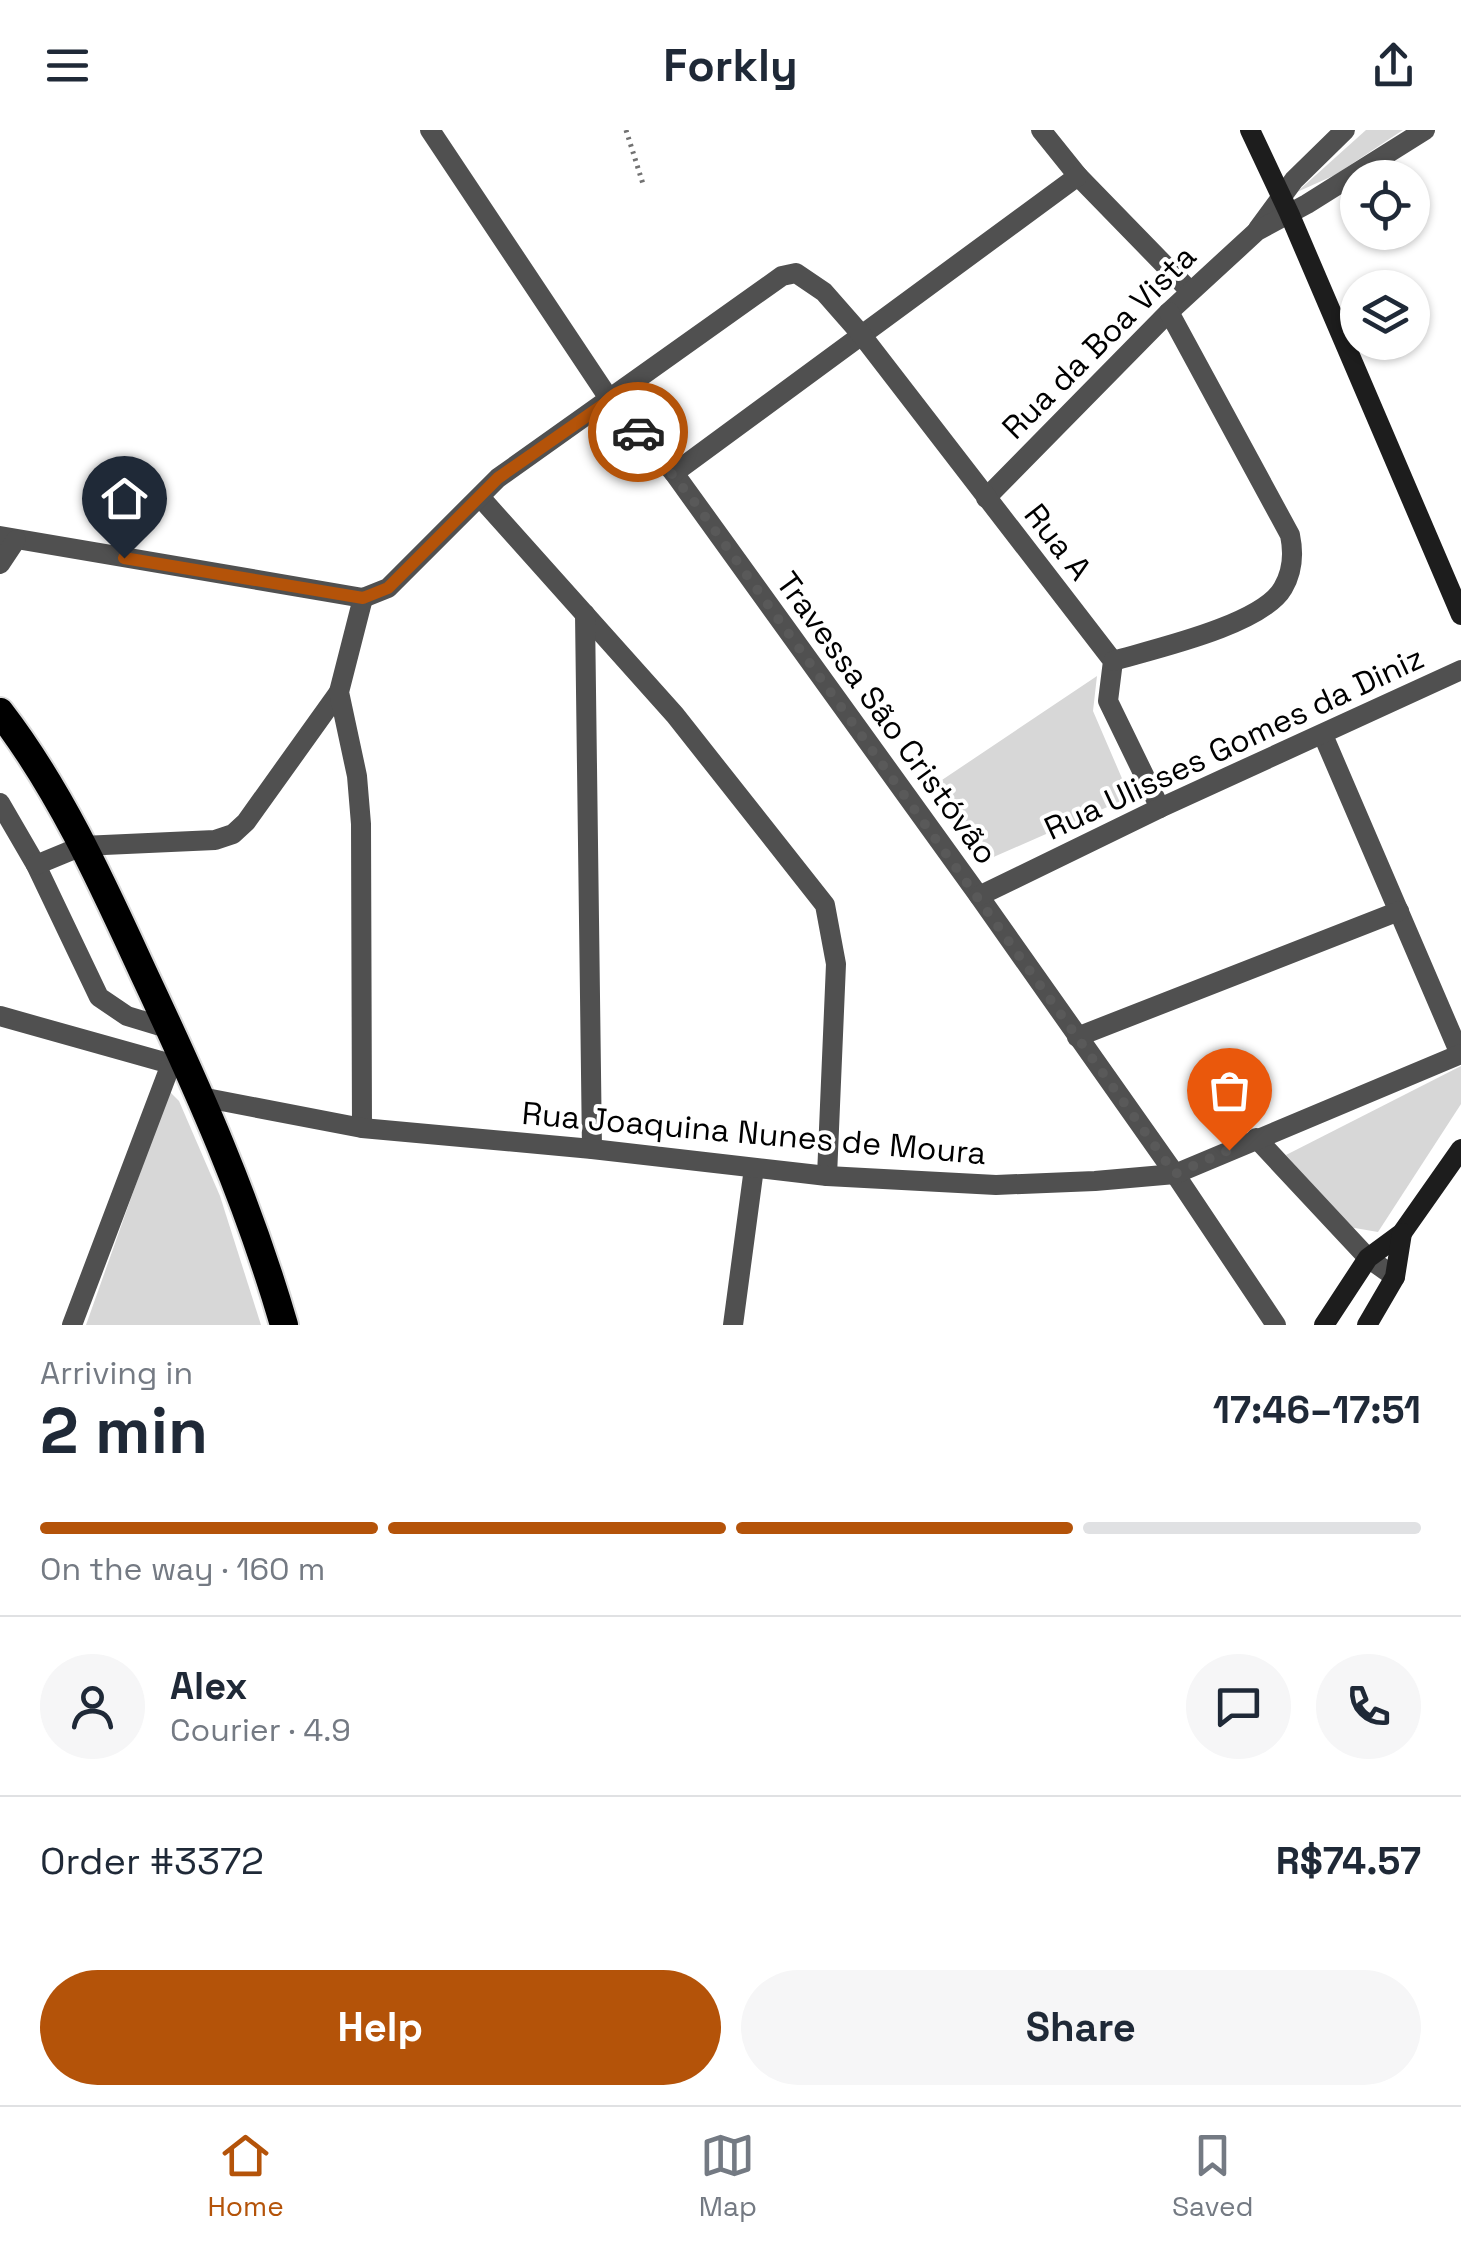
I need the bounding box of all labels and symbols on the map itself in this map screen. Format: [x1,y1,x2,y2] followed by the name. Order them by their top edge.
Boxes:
[994,237,1204,447] street label: Rua da Boa Vista
[588,382,688,482] courier
[82,456,167,559] pin
[1016,496,1100,588] street label: Rua A
[768,564,1006,872] street label: Travessa São Cristóvão
[1038,637,1430,849] street label: Rua Ulisses Gomes da Diniz
[1187,1048,1272,1151] pin
[520,1093,988,1173] street label: Rua Joaquina Nunes de Moura

